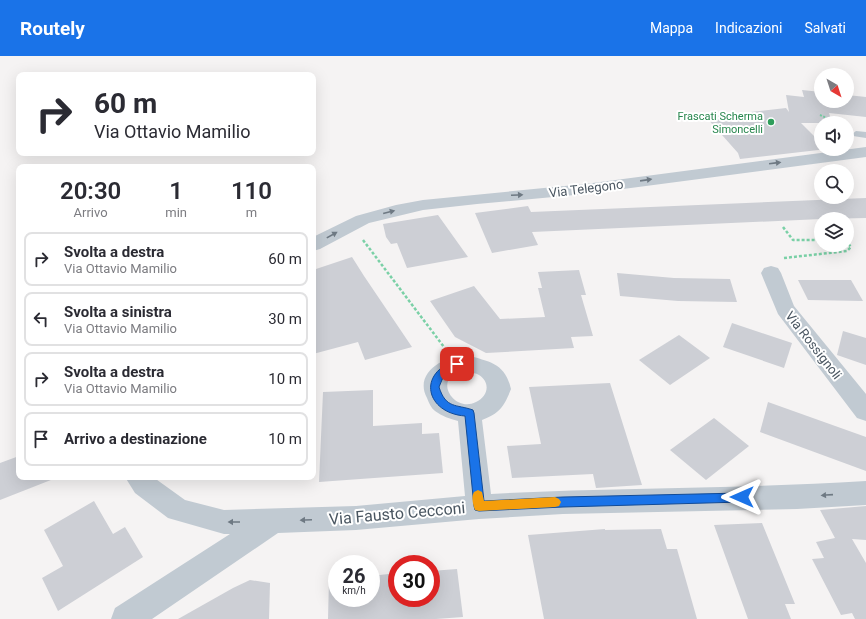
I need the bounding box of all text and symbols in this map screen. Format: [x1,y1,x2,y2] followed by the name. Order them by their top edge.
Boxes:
[20,17,85,40] text: Routely
[650,20,693,36] text: Mappa
[715,20,782,36] text: Indicazioni
[804,20,846,36] text: Salvati
[814,68,854,108] north arrow
[814,68,854,252] map controls
[94,87,157,120] text: 60 m
[28,88,80,140] icon: right
[678,110,763,136] place label: Frascati Scherma Simoncelli
[814,116,854,156] button: sound
[766,117,776,127] marker: Frascati Scherma Simoncelli
[94,121,250,142] text: Via Ottavio Mamilio
[769,160,781,166] one-way arrow
[814,164,854,204] button: search
[548,176,624,201] street label: Via Telegono
[60,177,121,205] text: 20:30
[169,177,183,205] text: 1
[231,177,272,205] text: 110
[640,177,652,183] one-way arrow
[511,191,523,198] one-way arrow
[74,205,108,220] text: Arrivo
[165,205,187,220] text: min
[246,205,257,220] text: m
[382,209,395,215] one-way arrow
[814,212,854,252] button: layers
[326,231,338,238] one-way arrow
[64,243,164,261] text: Svolta a destra
[30,248,52,270] icon: right
[268,250,302,268] text: 60 m
[64,261,177,276] text: Via Ottavio Mamilio
[64,303,172,321] text: Svolta a sinistra
[30,308,52,330] icon: left
[782,308,845,382] street label: Via Rossignoli
[268,310,302,328] text: 30 m
[64,321,177,336] text: Via Ottavio Mamilio
[440,347,474,381] pin
[446,353,468,375] icon: arrive
[64,363,164,381] text: Svolta a destra
[30,368,52,390] icon: right
[268,370,302,388] text: 10 m
[64,381,177,396] text: Via Ottavio Mamilio
[30,428,52,450] icon: arrive
[64,430,207,448] text: Arrivo a destinazione
[268,430,302,448] text: 10 m
[721,476,763,518] position arrow
[821,492,833,499] one-way arrow
[328,498,466,529] street label: Via Fausto Cecconi
[299,517,312,523] one-way arrow
[227,519,240,525] one-way arrow
[388,555,440,607] speed limit sign: 30
[343,564,365,588] text: 26
[342,585,366,596] text: km/h

